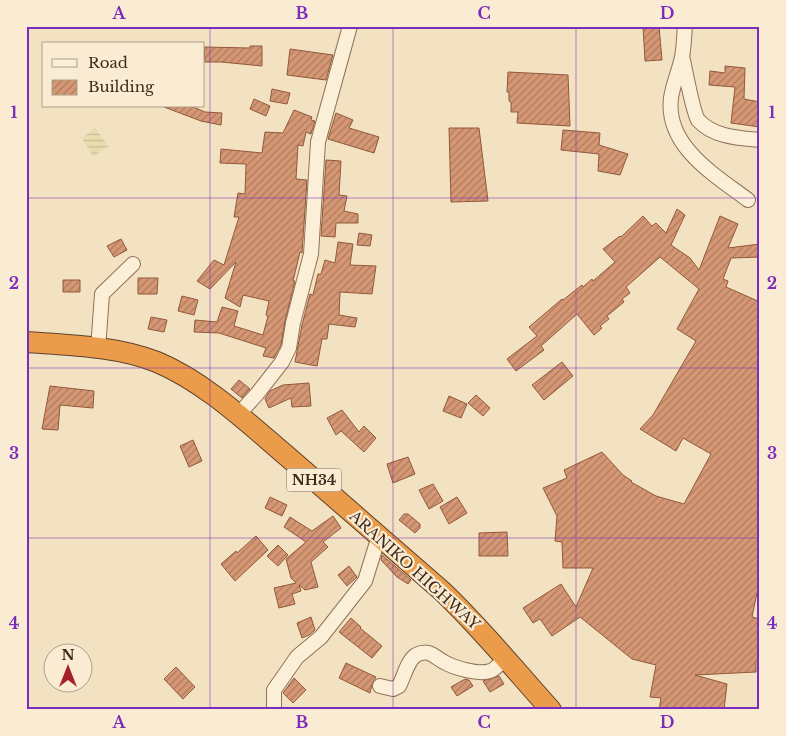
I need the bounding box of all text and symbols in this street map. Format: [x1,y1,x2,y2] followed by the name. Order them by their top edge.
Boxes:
[112,3,127,23] text: A
[296,3,309,23] text: B
[477,3,491,23] text: C
[660,3,674,23] text: D
[42,42,205,108] legend
[88,53,128,72] text: Road
[88,77,155,96] text: Building
[11,102,18,122] text: 1
[769,102,776,122] text: 1
[9,273,19,293] text: 2
[767,273,777,293] text: 2
[9,443,19,463] text: 3
[767,443,777,463] text: 3
[286,468,342,492] road number: NH34
[345,506,485,634] street label: ARANIKO HIGHWAY
[9,613,19,633] text: 4
[767,613,777,633] text: 4
[42,644,92,694] north arrow
[61,646,75,664] text: N
[112,712,127,732] text: A
[296,712,309,732] text: B
[477,712,491,732] text: C
[660,712,674,732] text: D

